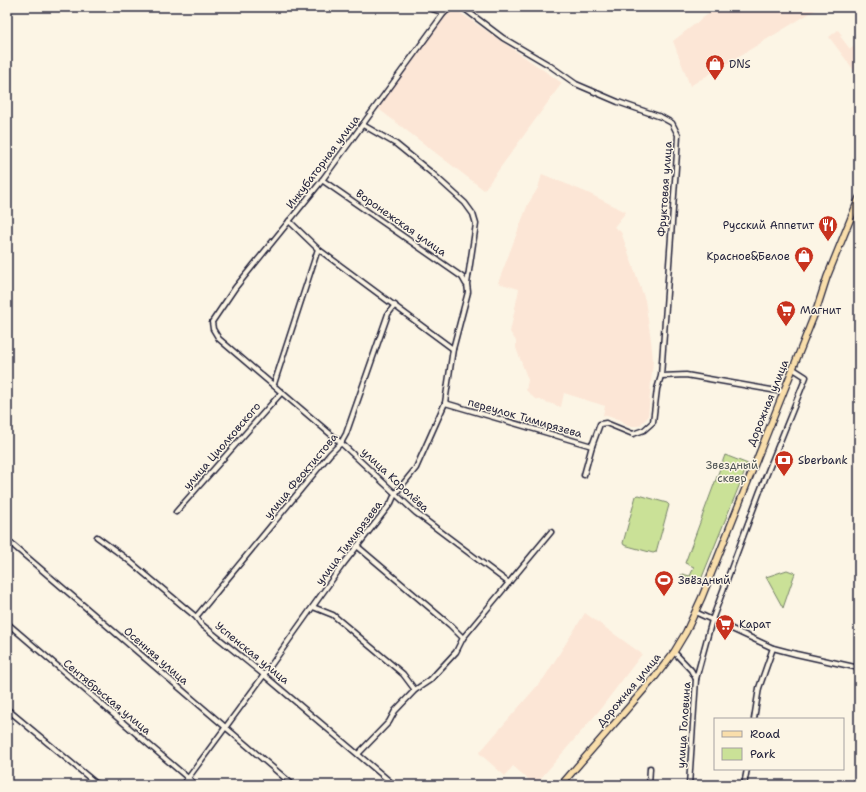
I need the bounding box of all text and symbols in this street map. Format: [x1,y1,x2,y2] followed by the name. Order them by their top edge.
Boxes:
[704,53,726,81] shop icon: DNS
[729,57,751,72] place label: DNS
[283,112,363,212] street label: Инкубаторная улица
[654,141,676,237] street label: Фруктовая улица
[353,186,449,260] street label: Воронежская улица
[817,214,839,242] restaurant icon: Русский Аппетит
[723,218,814,233] place label: Русский Аппетит
[793,245,815,273] shop icon: Красное&Белое
[707,249,790,264] place label: Красное&Белое
[775,299,797,327] supermarket icon: Магнит
[800,303,841,318] place label: Магнит
[744,357,792,448] street label: Дорожная улица
[466,394,584,442] street label: переулок Тимирязева
[180,399,264,493] street label: улица Циолковского
[261,430,341,522] street label: улица Феоктистова
[358,445,432,516] street label: улица Королёва
[773,449,795,477] bank icon: Sberbank
[798,453,848,468] place label: Sberbank
[706,458,758,486] park label: Звездный сквер
[312,498,386,588] street label: улица Тимирязева
[653,569,675,597] sports icon: Звёздный
[678,573,731,588] place label: Звёздный
[714,613,736,641] supermarket icon: Карат
[739,617,771,632] place label: Карат
[212,618,292,688] street label: Успенская улица
[120,624,192,688] street label: Осенняя улица
[594,650,664,730] street label: Дорожная улица
[60,656,154,738] street label: Сентябрьская улица
[673,681,695,769] street label: улица Головина
[714,718,844,770] legend
[750,726,781,742] text: Road
[750,746,776,762] text: Park

